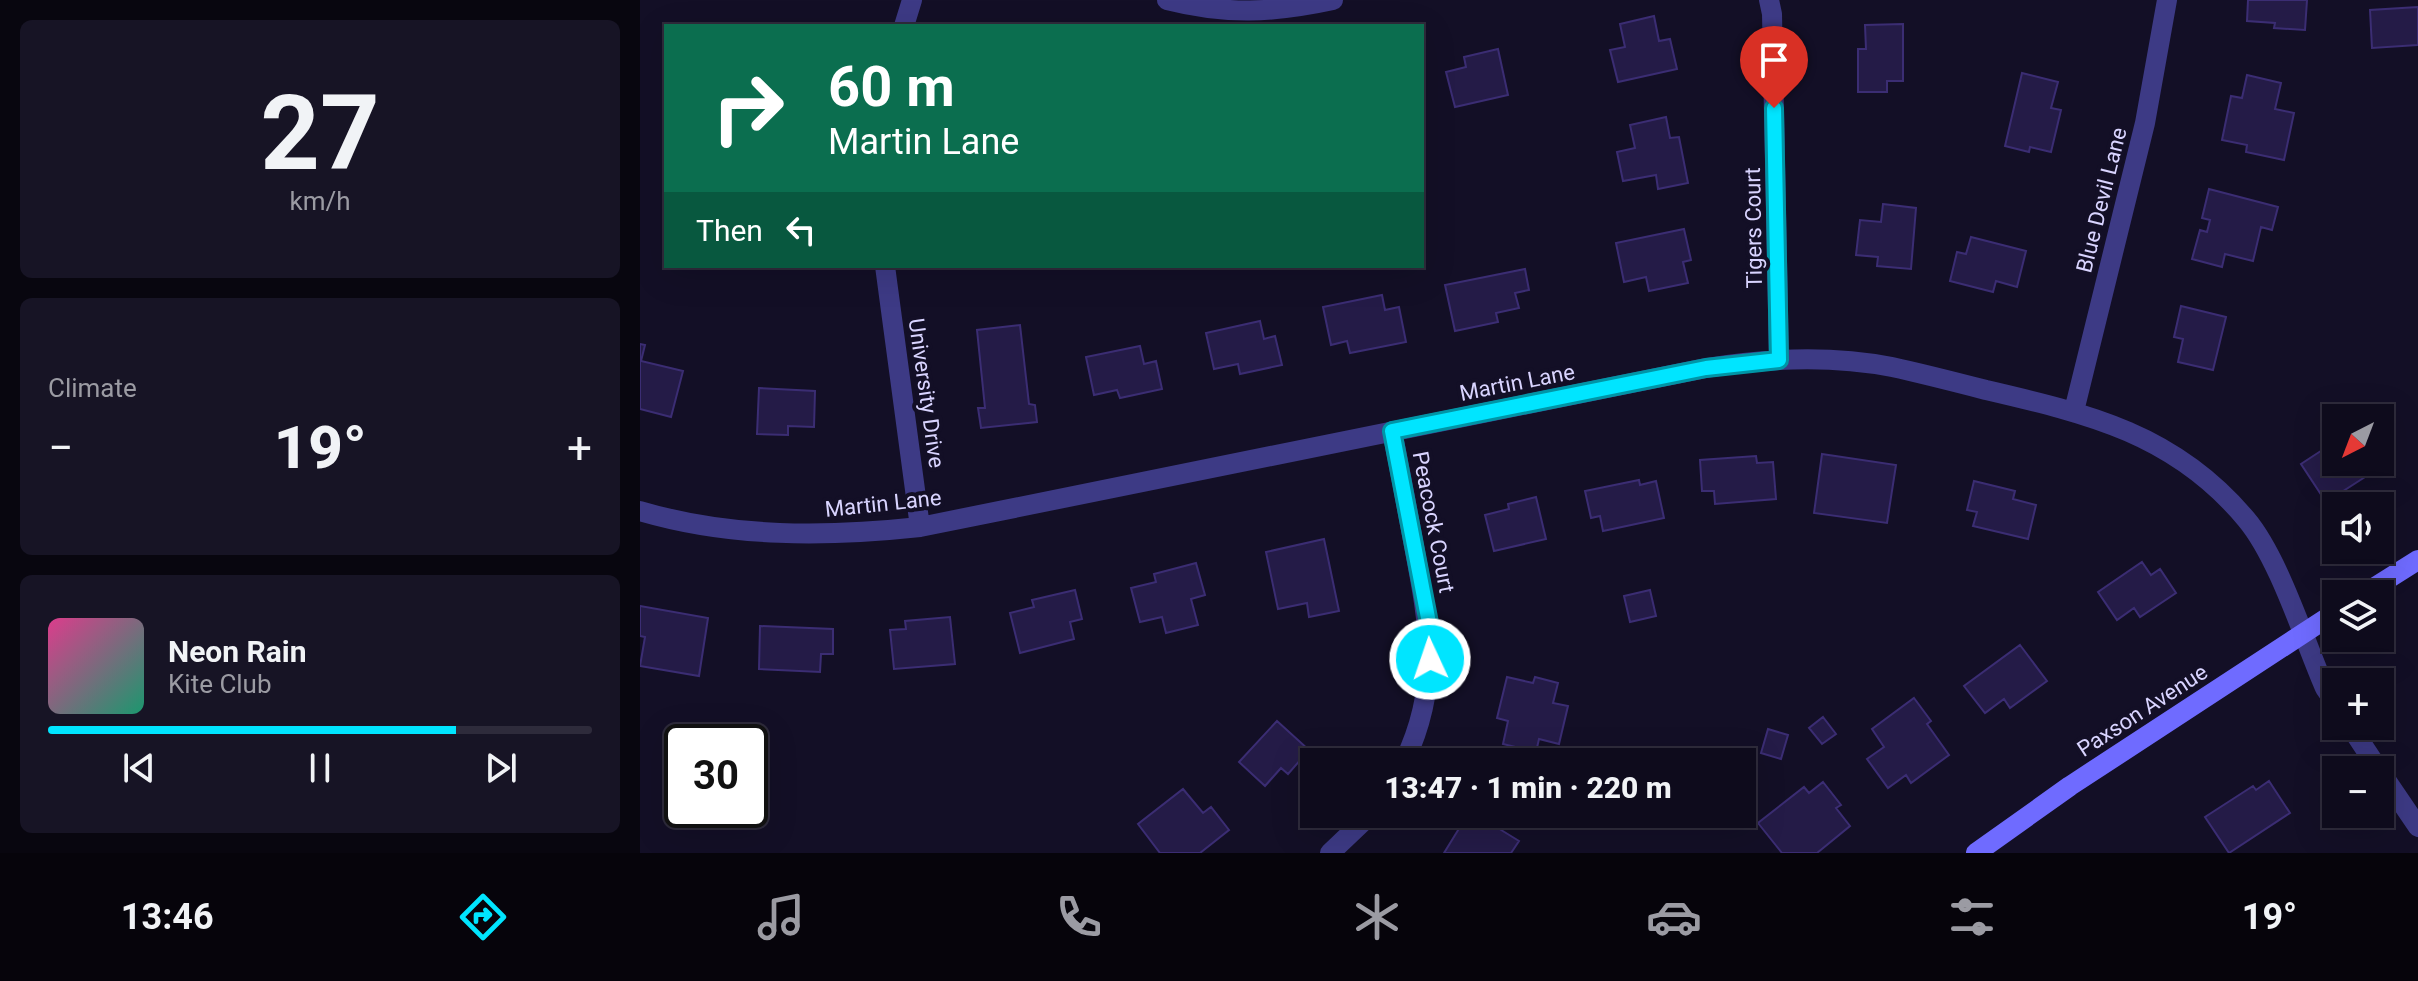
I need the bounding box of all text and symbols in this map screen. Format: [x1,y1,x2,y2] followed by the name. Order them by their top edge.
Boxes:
[1740,26,1808,108] pin
[1752,38,1796,82] icon: arrive
[828,54,955,120] text: 60 m
[696,56,800,160] icon: right
[260,73,380,194] text: 27
[828,121,1019,163] text: Martin Lane
[2071,125,2132,275] street label: Blue Devil Lane
[1740,167,1767,289] street label: Tigers Court
[289,186,351,216] text: km/h
[779,208,823,252] icon: left
[696,213,763,248] text: Then
[904,317,949,469] street label: University Drive
[1457,359,1577,406] street label: Martin Lane
[48,373,137,403] text: Climate
[2322,404,2394,476] north arrow
[2322,404,2394,828] map controls
[274,412,367,483] text: 19°
[48,422,73,474] text: −
[567,422,592,474] text: +
[1408,449,1459,595] street label: Peacock Court
[824,485,943,522] street label: Martin Lane
[2322,492,2394,564] button: sound
[2322,580,2394,652] button: layers
[1388,617,1472,701] position arrow
[168,634,307,669] text: Neon Rain
[2073,659,2212,762] street label: Paxson Avenue
[2322,668,2394,740] button: +
[168,669,272,699] text: Kite Club
[664,724,768,828] speed limit sign: 30
[117,746,161,790] icon: previous
[298,746,342,790] icon: pause
[479,746,523,790] icon: next
[2322,756,2394,828] button: −
[1384,770,1672,805] text: 13:47 · 1 min · 220 m
[455,889,511,945] icon: directions
[753,889,809,945] icon: music
[1051,889,1107,945] icon: phone
[1349,889,1405,945] icon: climate
[1646,889,1702,945] icon: car
[1944,889,2000,945] icon: filters
[121,896,214,938] text: 13:46
[2242,896,2297,938] text: 19°

